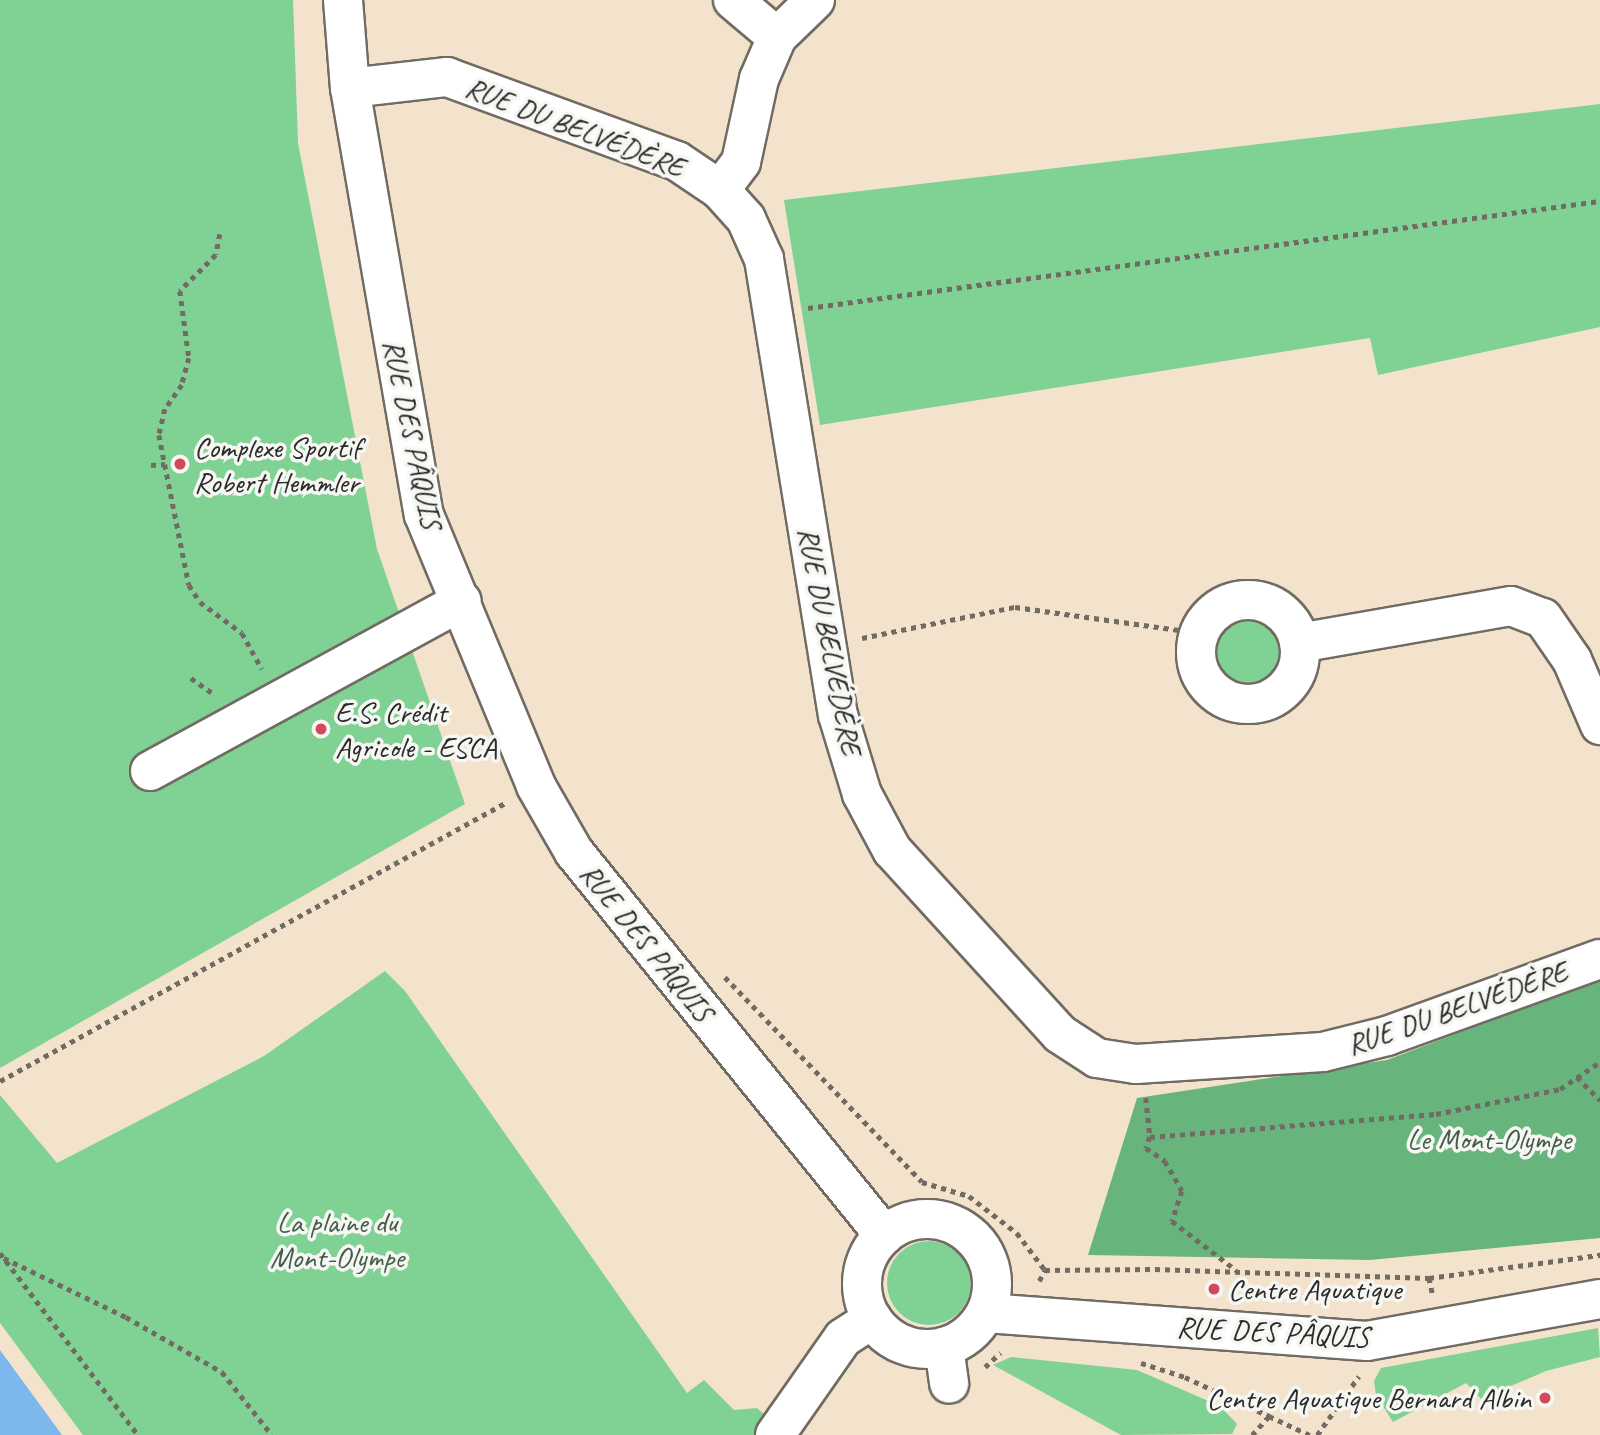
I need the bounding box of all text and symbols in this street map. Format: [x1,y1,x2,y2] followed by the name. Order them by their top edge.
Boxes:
[461,69,689,185] street label: RUE DU BELVÉDÈRE
[375,336,451,532] street label: RUE DES PÂQUIS
[194,429,361,499] place label: Complexe Sportif Robert Hemmler
[172,456,188,472] marker: Complexe Sportif Robert Hemmler
[790,524,870,758] street label: RUE DU BELVÉDÈRE
[335,694,496,764] place label: E.S. Crédit Agricole - ESCA
[313,721,329,737] marker: E.S. Crédit Agricole - ESCA
[572,856,722,1028] street label: RUE DES PÂQUIS
[1342,953,1572,1063] street label: RUE DU BELVÉDÈRE
[1407,1121,1571,1157] park label: Le Mont-Olympe
[270,1204,404,1274] park label: La plaine du Mont-Olympe
[1228,1271,1400,1307] place label: Centre Aquatique
[1206,1281,1222,1297] marker: Centre Aquatique
[1176,1309,1370,1355] street label: RUE DES PÂQUIS
[1208,1380,1531,1416] place label: Centre Aquatique Bernard Albin
[1537,1390,1553,1406] marker: Centre Aquatique Bernard Albin

